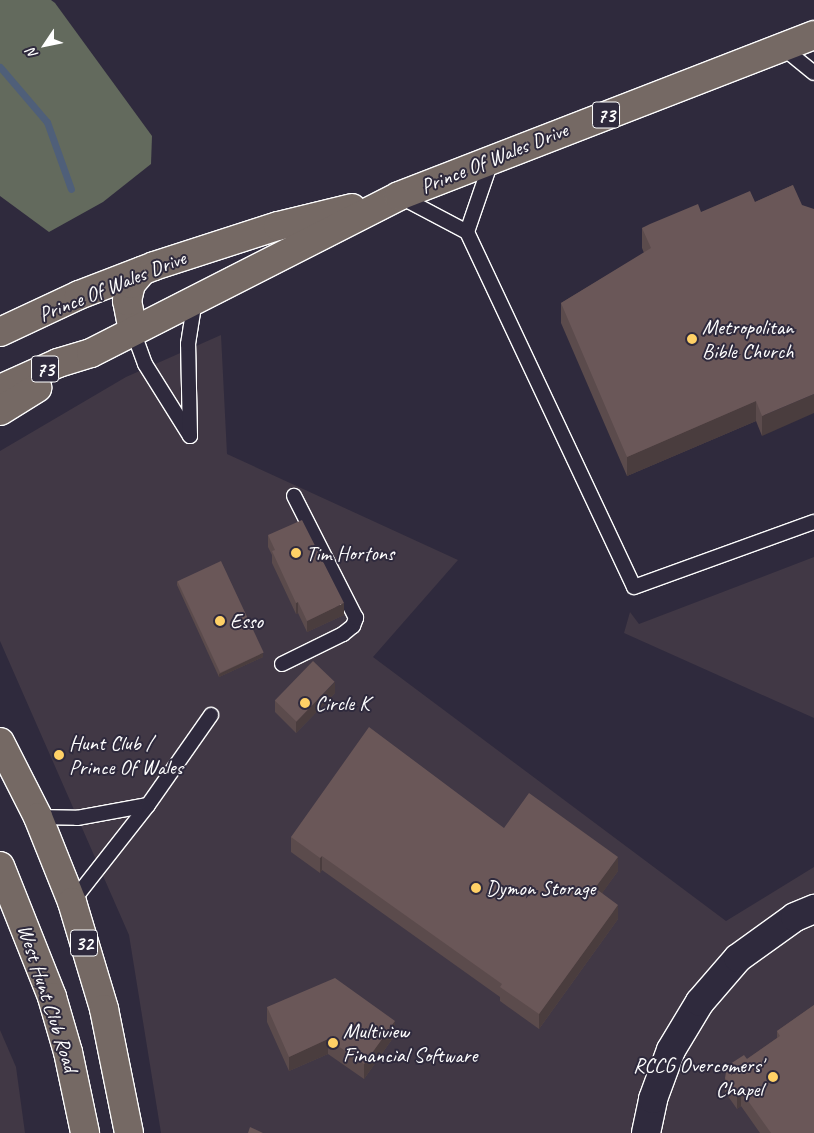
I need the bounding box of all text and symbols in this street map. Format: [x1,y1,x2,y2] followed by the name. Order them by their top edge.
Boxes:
[20,20,70,70] north arrow
[23,45,42,62] text: N
[591,98,621,132] road number: 73
[416,117,572,199] street label: Prince Of Wales Drive
[34,245,190,327] street label: Prince Of Wales Drive
[702,314,794,364] place label: Metropolitan Bible Church
[686,333,698,345] marker: Metropolitan Bible Church
[30,352,60,386] road number: 73
[306,540,394,566] place label: Tim Hortons
[290,547,302,559] marker: Tim Hortons
[230,608,263,634] place label: Esso
[214,615,226,627] marker: Esso
[315,690,370,716] place label: Circle K
[299,697,311,709] marker: Circle K
[69,730,183,780] place label: Hunt Club / Prince Of Wales
[53,749,65,761] marker: Hunt Club / Prince Of Wales
[486,875,596,901] place label: Dymon Storage
[470,882,482,894] marker: Dymon Storage
[12,921,84,1075] street label: West Hunt Club Road
[69,926,99,960] road number: 32
[343,1018,477,1068] place label: Multiview Financial Software
[327,1037,339,1049] marker: Multiview Financial Software
[633,1052,763,1102] place label: RCCG Overcomers' Chapel
[767,1071,779,1083] marker: RCCG Overcomers' Chapel

